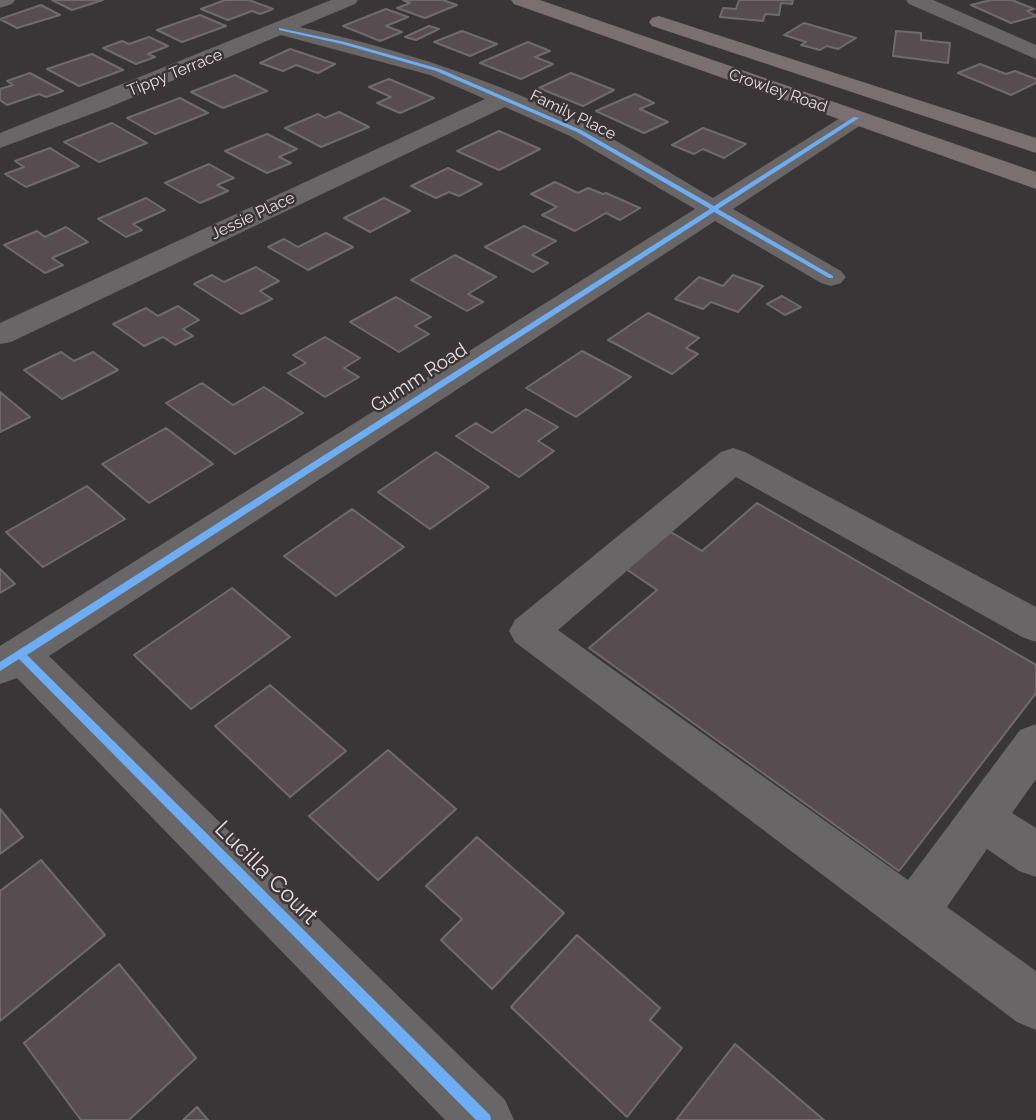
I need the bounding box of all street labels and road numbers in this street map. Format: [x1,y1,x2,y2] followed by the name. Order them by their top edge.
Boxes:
[125,45,225,101] street label: Tippy Terrace
[726,65,830,117] street label: Crowley Road
[527,86,619,144] street label: Family Place
[208,188,298,244] street label: Jessie Place
[367,338,471,418] street label: Gumm Road
[209,816,323,930] street label: Lucilla Court

